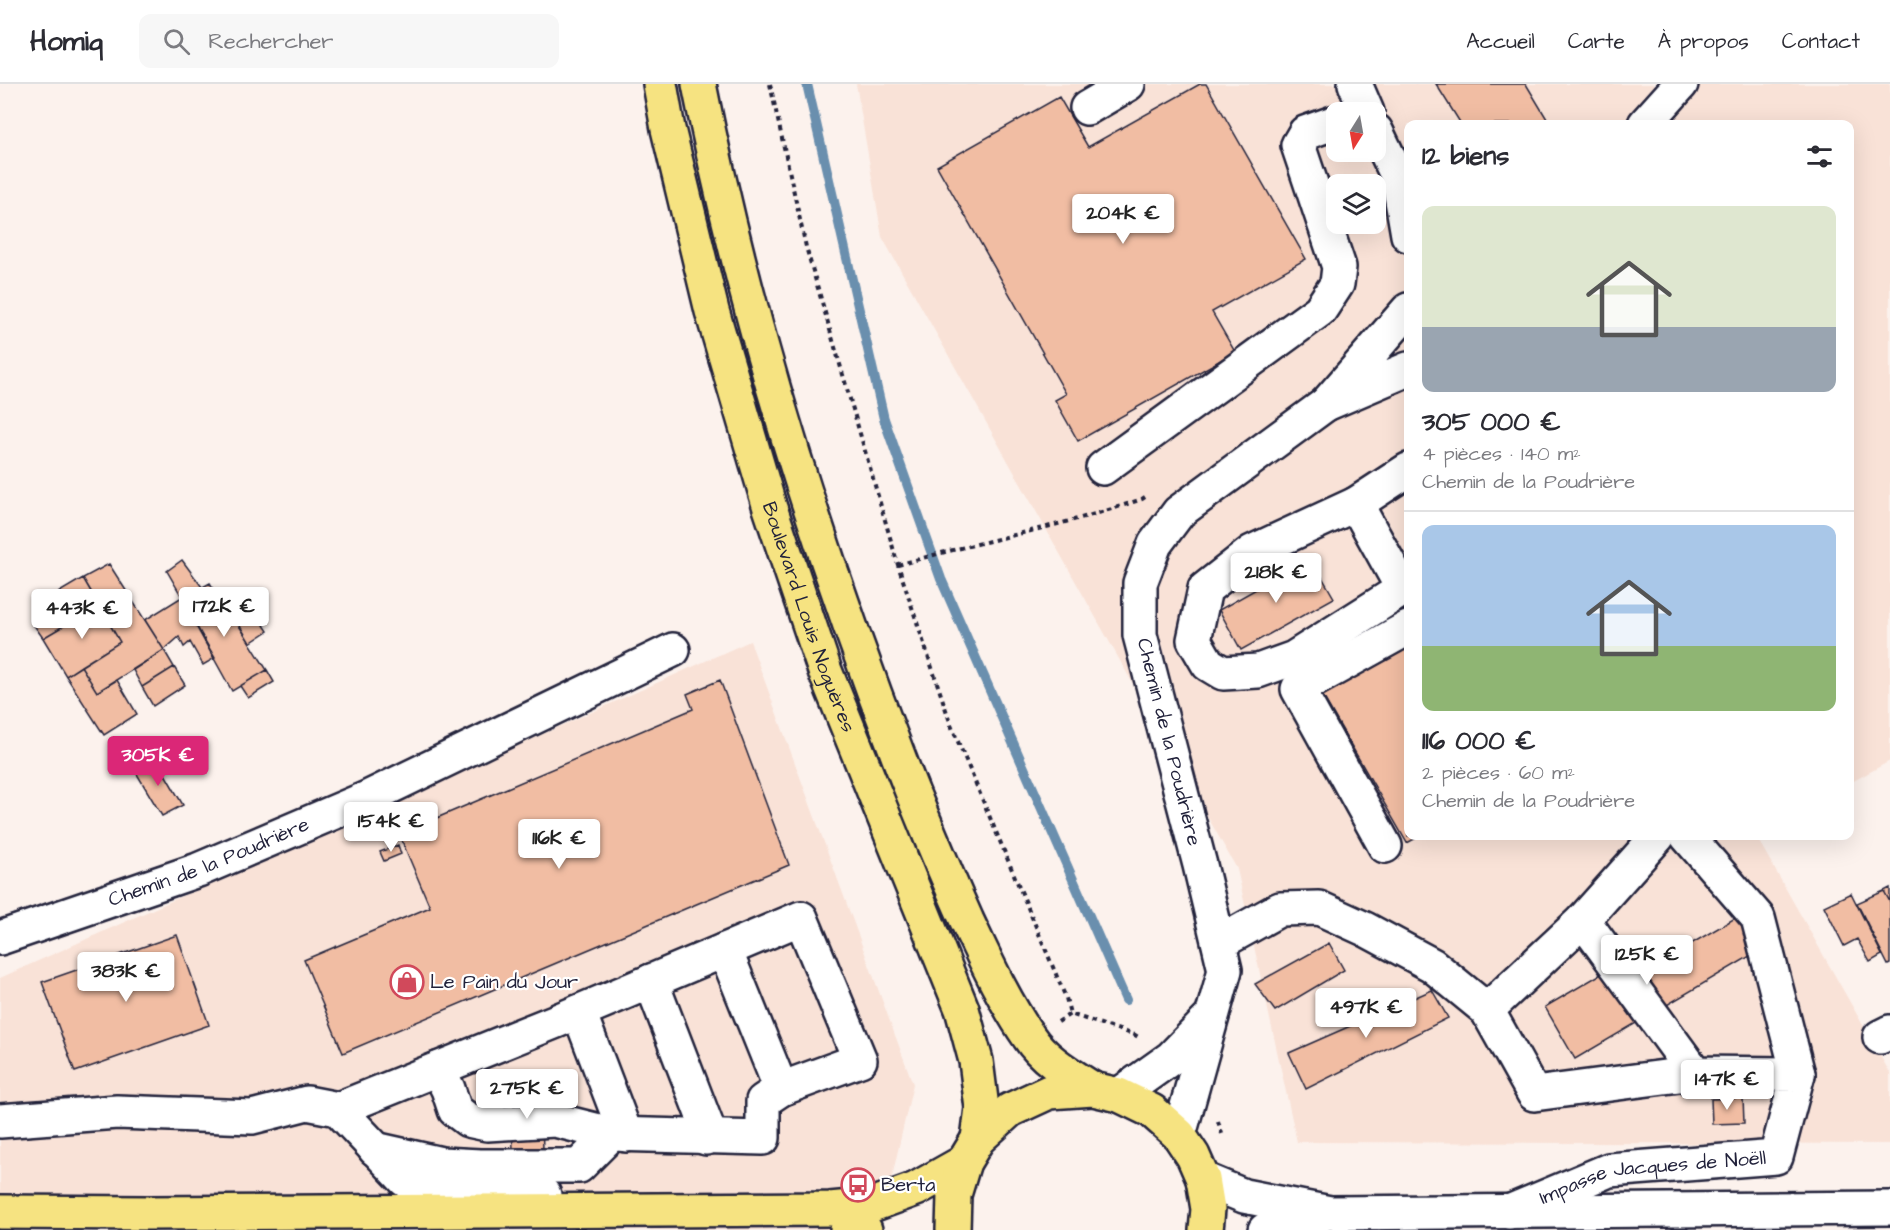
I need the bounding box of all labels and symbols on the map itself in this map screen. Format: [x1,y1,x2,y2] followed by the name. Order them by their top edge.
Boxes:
[1326,102,1386,162] north arrow
[1074,194,1172,245] pin: 204K €
[755,498,862,737] street label: Boulevard Louis Noguères
[1227,553,1325,604] pin: 218K €
[175,587,273,638] pin: 172K €
[33,589,131,640] pin: 443K €
[1130,635,1208,849] street label: Chemin de la Poudrière
[109,736,207,787] pin: 305K €
[342,802,440,853] pin: 154K €
[105,810,313,914] street label: Chemin de la Poudrière
[510,819,608,870] pin: 116K €
[1598,935,1696,986] pin: 125K €
[77,952,175,1003] pin: 383K €
[389,964,425,1000] shop icon: Le Pain du Jour
[430,968,578,996] place label: Le Pain du Jour
[1317,988,1415,1039] pin: 497K €
[1678,1060,1776,1111] pin: 147K €
[478,1069,576,1120] pin: 275K €
[1535,1144,1767,1212] street label: Impasse Jacques de Noëll
[840,1167,876,1203] bus stop icon: Berta
[881,1171,935,1199] place label: Berta

